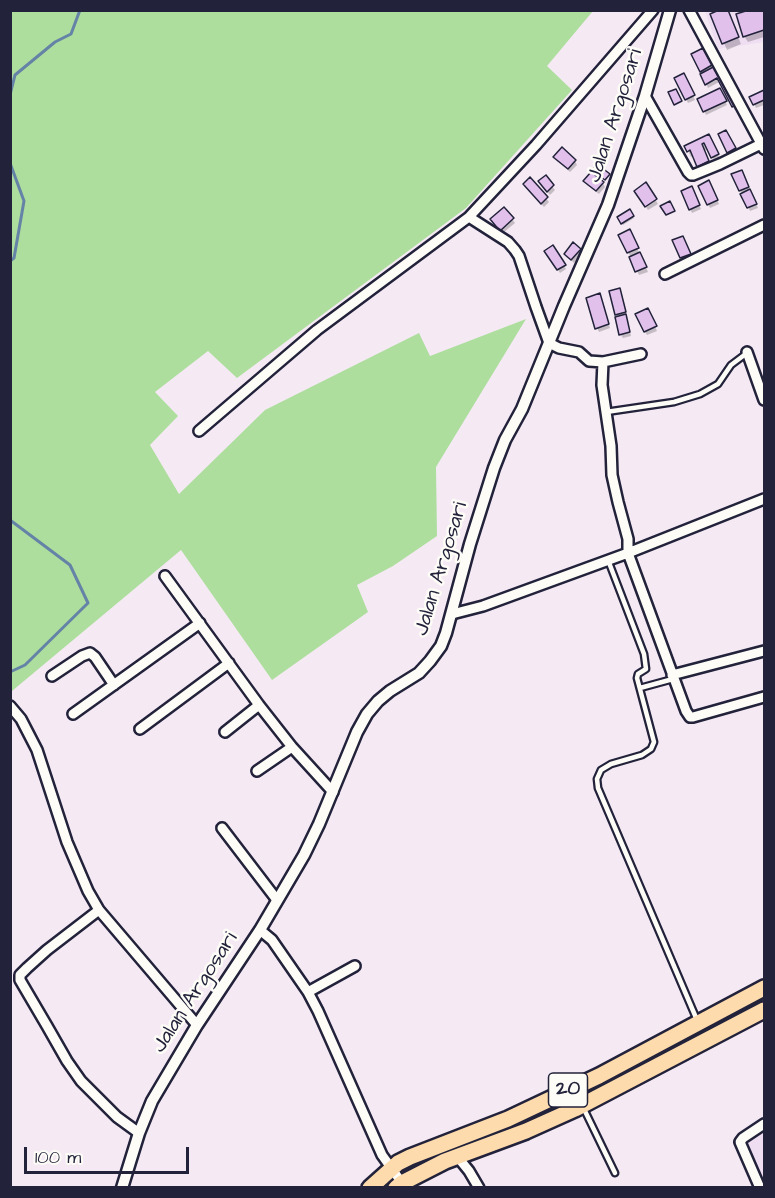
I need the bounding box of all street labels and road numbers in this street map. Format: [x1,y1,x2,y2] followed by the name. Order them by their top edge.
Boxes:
[583,46,649,186] street label: Jalan Argosari
[410,499,474,639] street label: Jalan Argosari
[148,928,244,1058] street label: Jalan Argosari
[548,1073,588,1107] road number: 20

